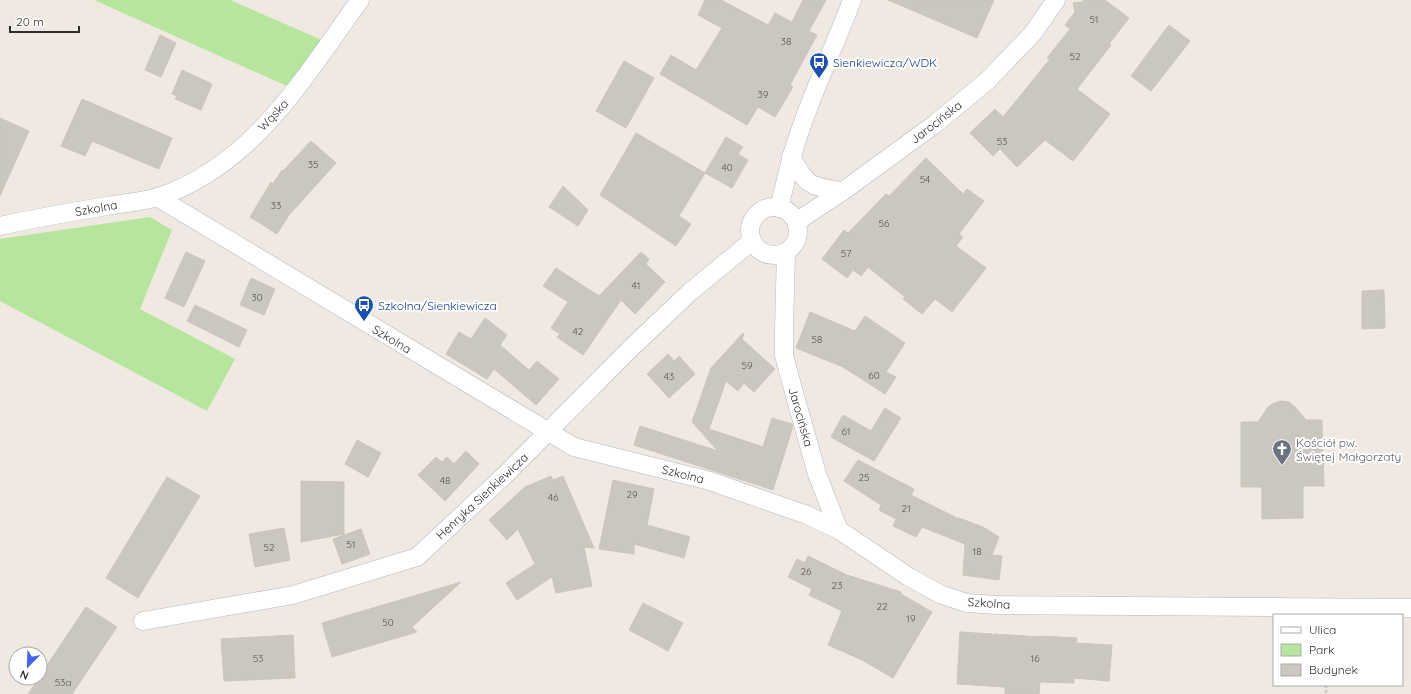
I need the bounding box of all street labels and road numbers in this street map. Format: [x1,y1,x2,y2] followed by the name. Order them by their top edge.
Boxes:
[255,96,291,134] street label: Wąska
[907,97,965,147] street label: Jarocińska
[74,197,118,219] street label: Szkolna
[370,322,414,356] street label: Szkolna
[785,386,817,448] street label: Jarocińska
[433,449,531,543] street label: Henryka Sienkiewicza
[660,462,706,486] street label: Szkolna
[967,594,1011,612] street label: Szkolna

